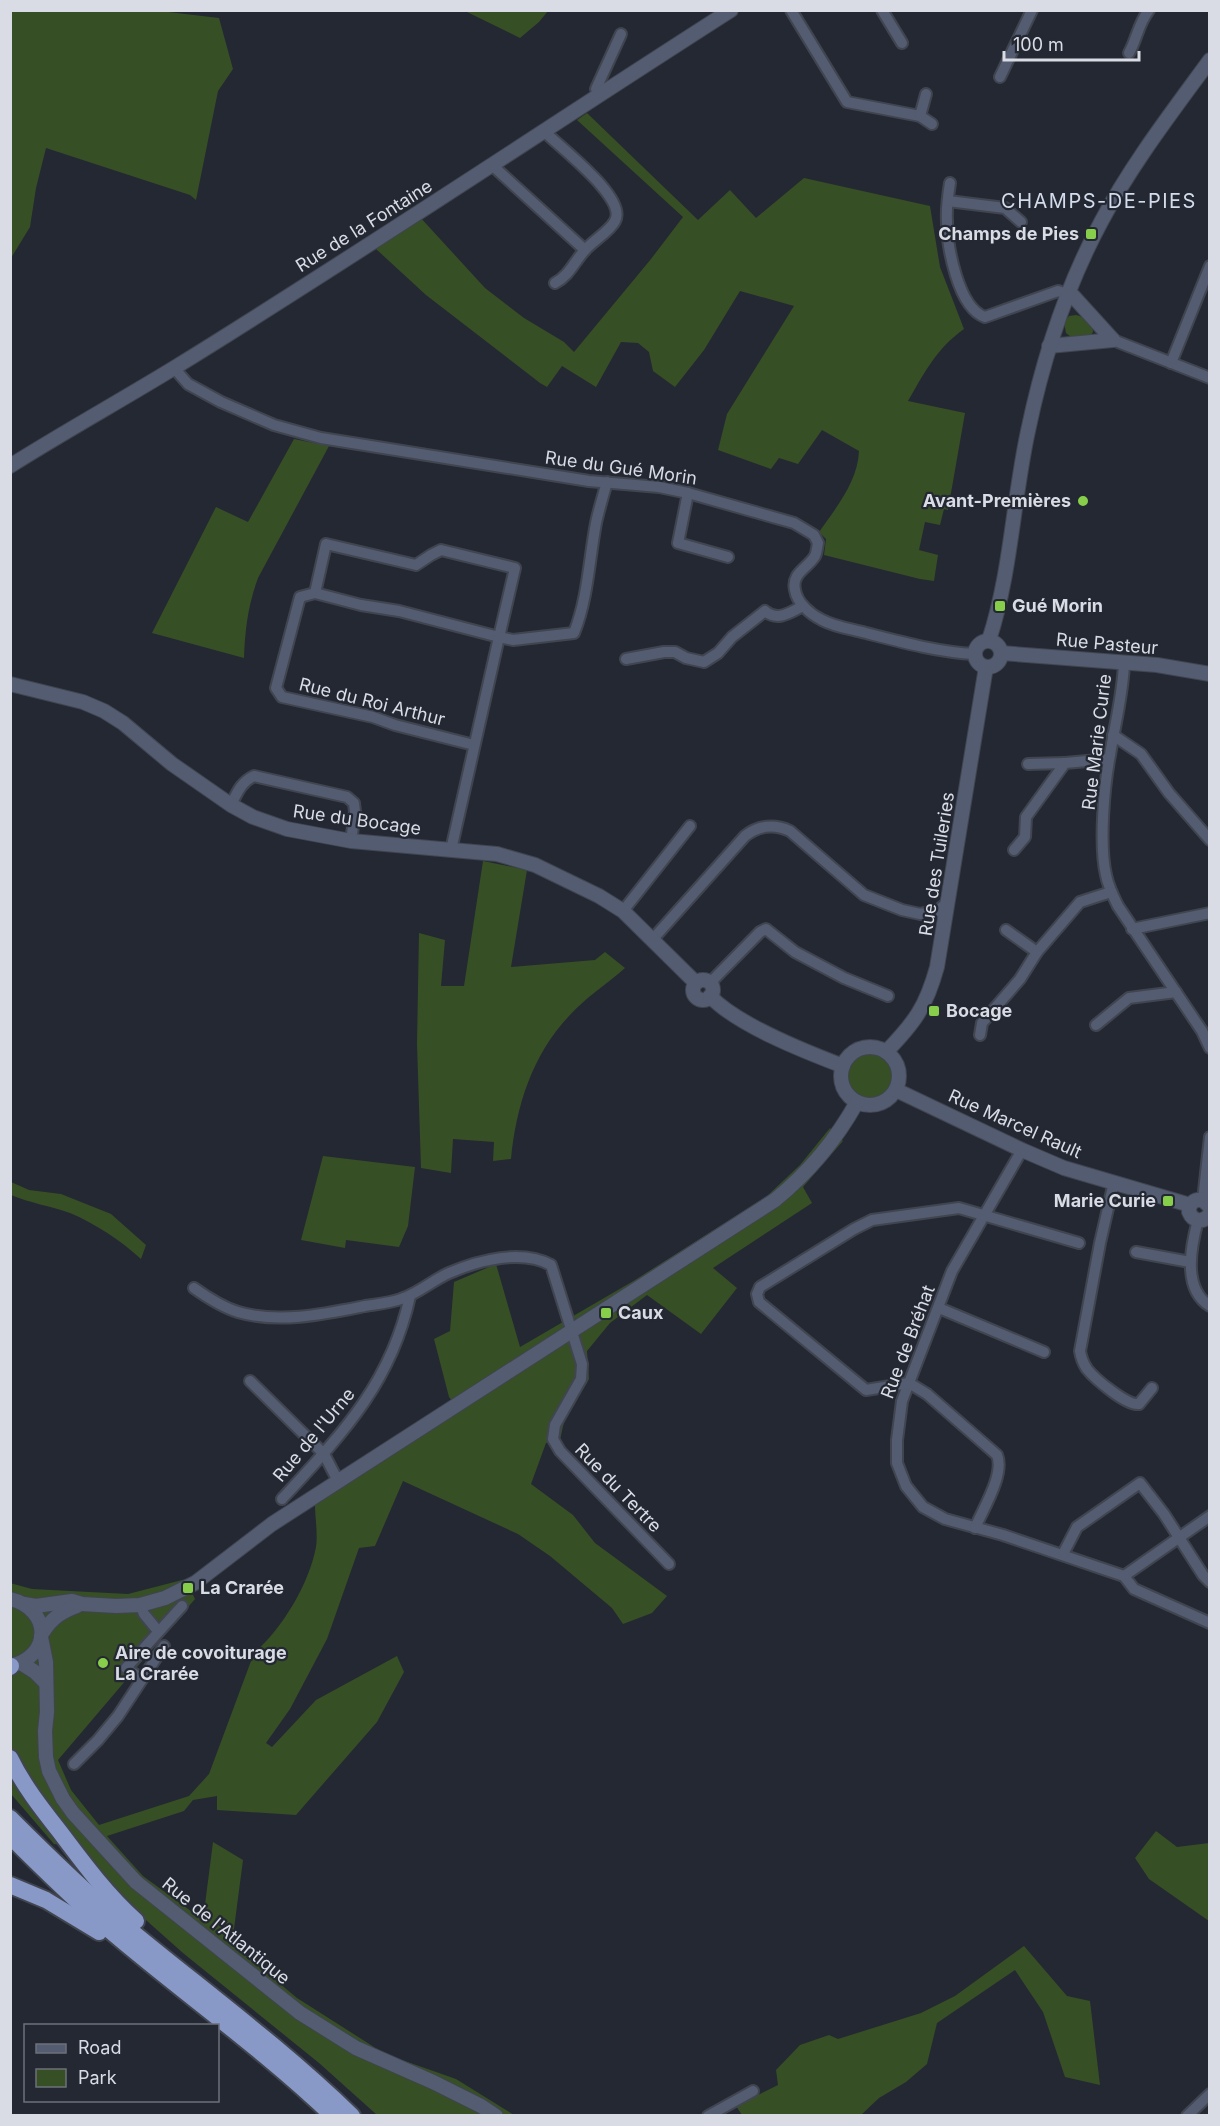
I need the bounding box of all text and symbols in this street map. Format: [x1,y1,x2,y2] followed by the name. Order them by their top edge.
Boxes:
[1004,24,1139,62] scale bar
[1013,34,1064,55] text: 100 m
[292,175,436,276] street label: Rue de la Fontaine
[1001,189,1197,213] district label: CHAMPS-DE-PIES
[938,223,1079,244] place label: Champs de Pies
[1084,227,1098,241] marker: Champs de Pies
[544,446,698,489] street label: Rue du Gué Morin
[923,490,1071,511] place label: Avant-Premières
[1076,494,1090,508] marker: Avant-Premières
[1012,595,1103,616] place label: Gué Morin
[993,599,1007,613] marker: Gué Morin
[1055,629,1159,658] street label: Rue Pasteur
[297,673,447,730] street label: Rue du Roi Arthur
[1078,673,1115,811] street label: Rue Marie Curie
[915,790,958,937] street label: Rue des Tuileries
[292,800,422,839] street label: Rue du Bocage
[946,1000,1013,1021] place label: Bocage
[927,1004,941,1018] marker: Bocage
[945,1085,1085,1162] street label: Rue Marcel Rault
[1054,1190,1156,1211] place label: Marie Curie
[1161,1194,1175,1208] marker: Marie Curie
[876,1282,939,1401] street label: Rue de Bréhat
[618,1302,664,1323] place label: Caux
[599,1306,613,1320] marker: Caux
[268,1384,359,1486] street label: Rue de l'Urne
[571,1439,666,1536] street label: Rue du Tertre
[200,1577,284,1598] place label: La Crarée
[181,1581,195,1595] marker: La Crarée
[115,1642,287,1684] place label: Aire de covoiturage La Crarée
[96,1656,110,1670] marker: Aire de covoiturage La Crarée
[158,1873,294,1989] street label: Rue de l'Atlantique
[24,2024,219,2102] legend
[78,2037,121,2058] text: Road
[78,2067,117,2088] text: Park

